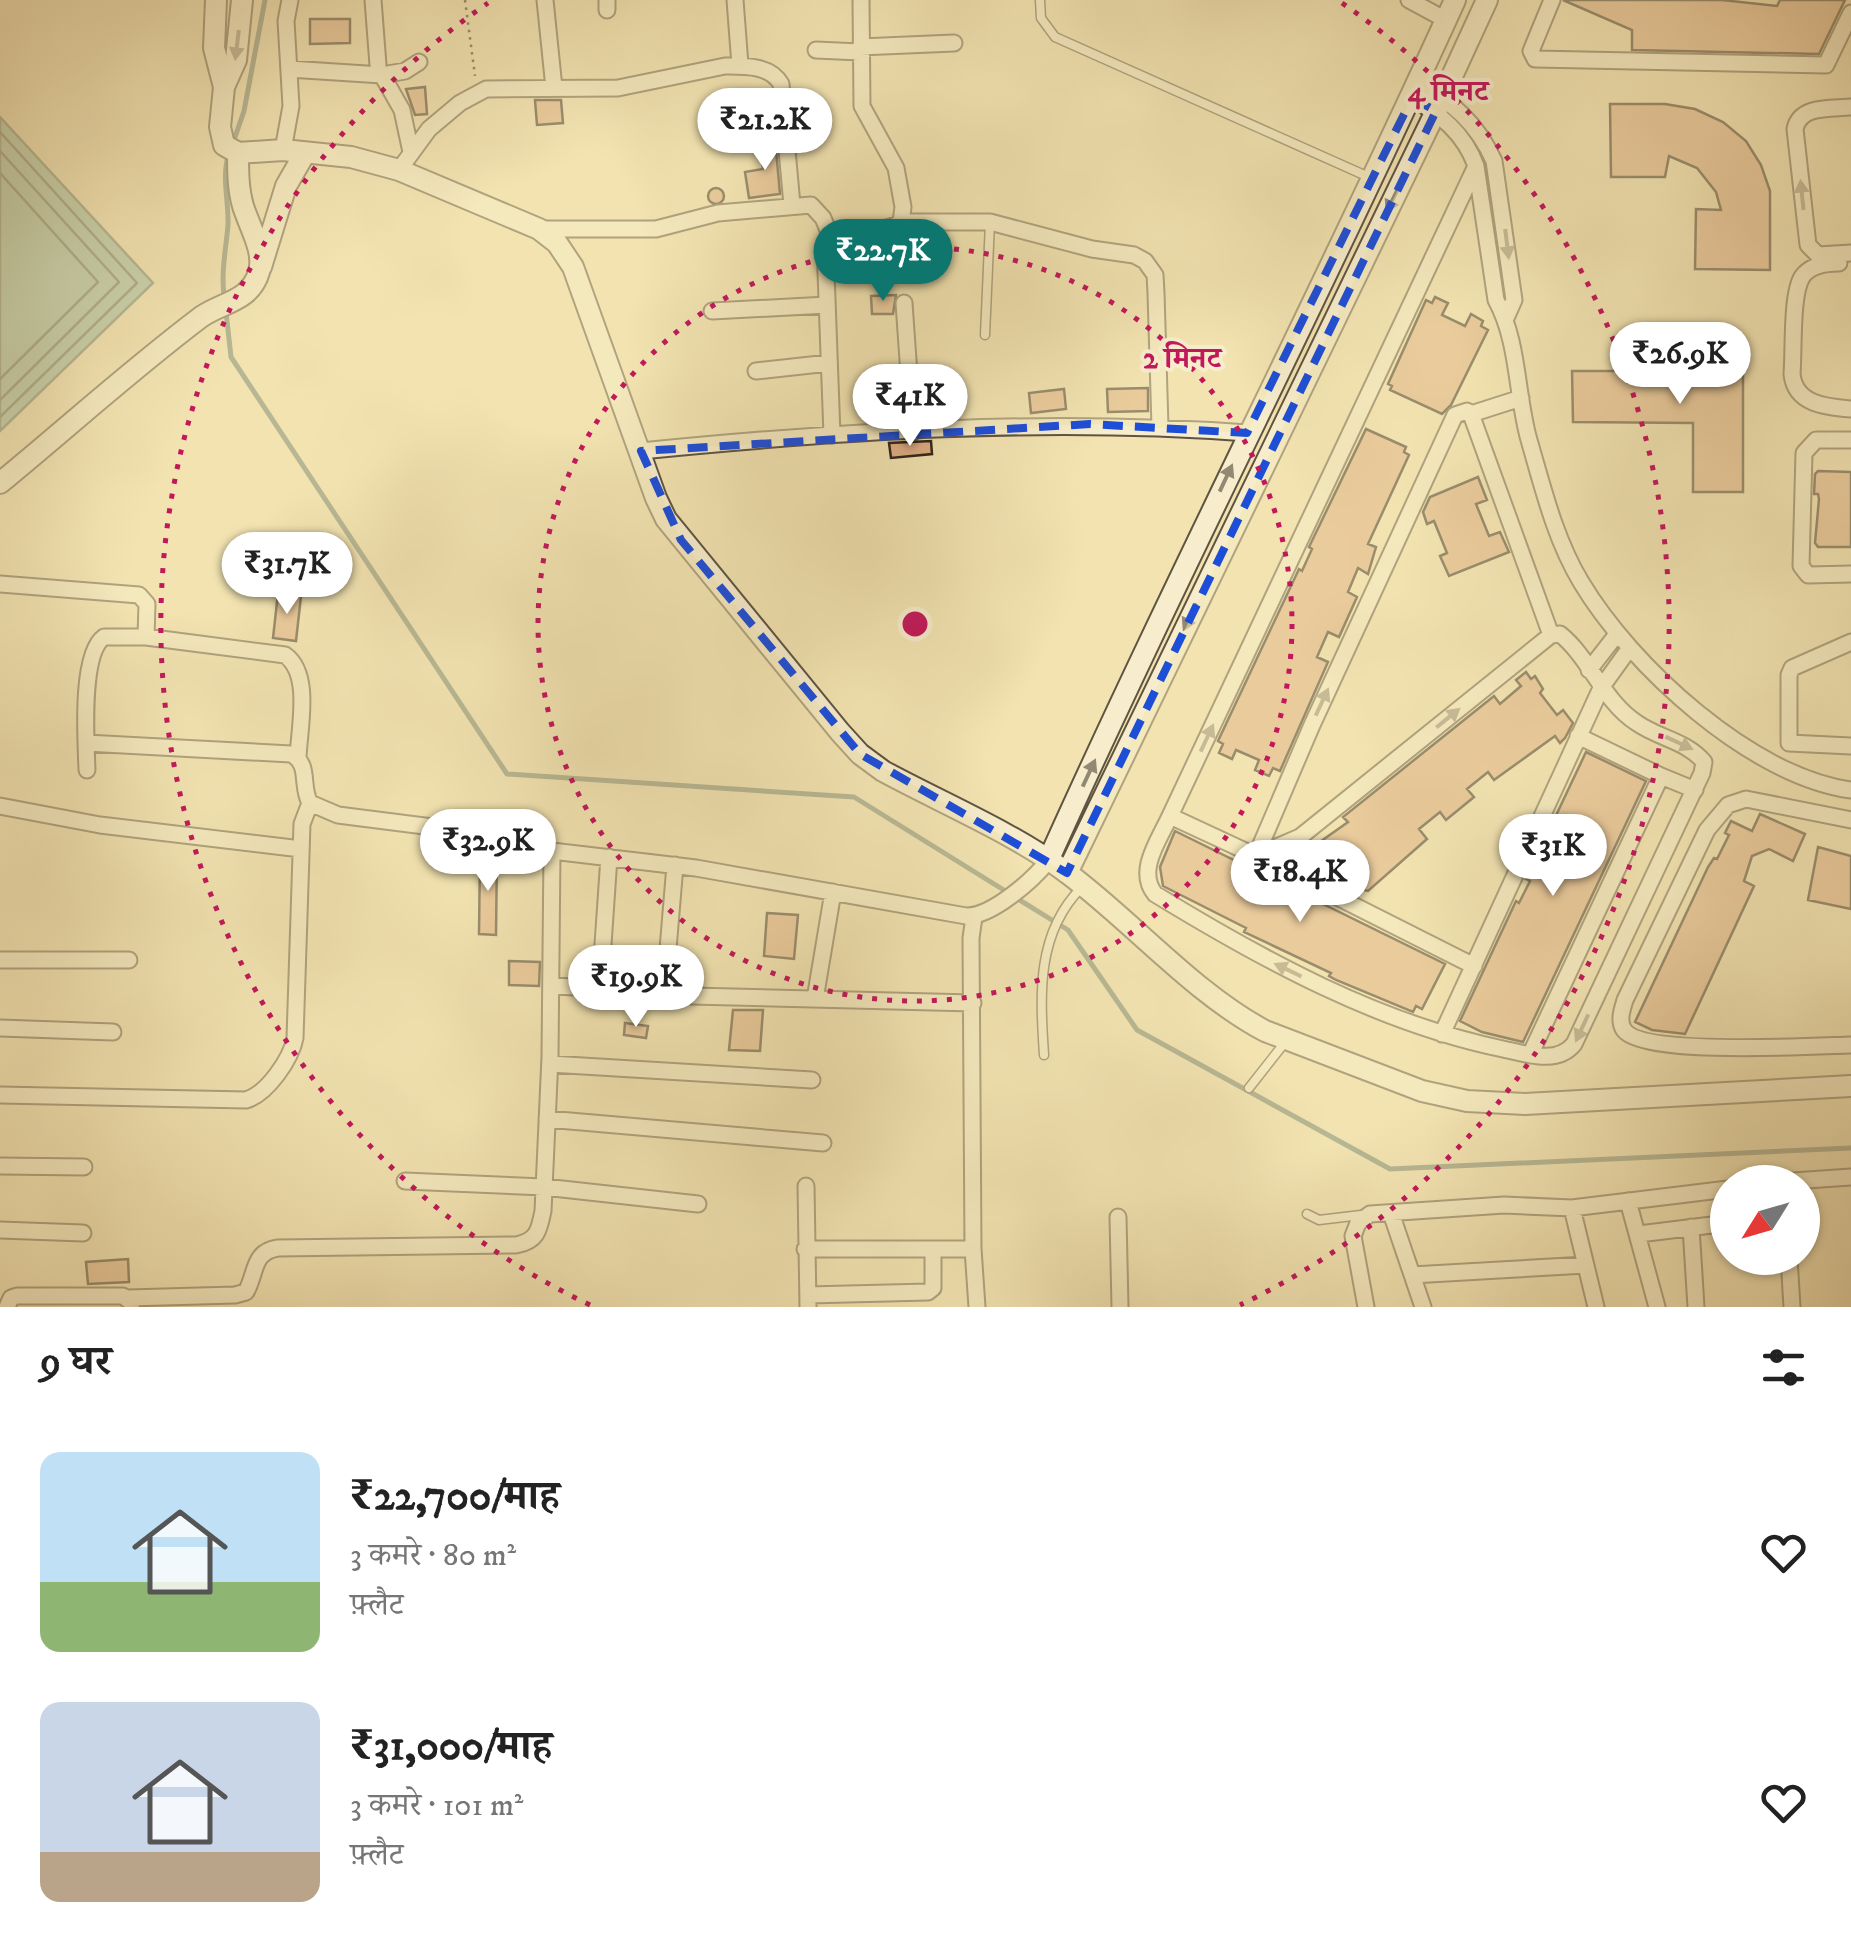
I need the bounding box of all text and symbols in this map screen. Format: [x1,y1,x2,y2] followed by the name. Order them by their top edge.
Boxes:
[229,29,245,61] one-way arrow
[1408,74,1491,111] text: 4 मिनट
[684,88,846,173] pin: ₹21.2K
[719,100,811,140] text: ₹21.2K
[1794,179,1810,211] one-way arrow
[1385,185,1402,214] one-way arrow
[802,219,964,304] pin: ₹22.7K
[1499,228,1515,260] one-way arrow
[835,231,931,271] text: ₹22.7K
[1599,322,1761,407] pin: ₹26.9K
[1632,334,1728,374] text: ₹26.9K
[1143,341,1223,378] text: 2 मिनट
[851,364,969,449] pin: ₹41K
[875,376,945,416] text: ₹41K
[1218,463,1235,492] one-way arrow
[206,532,368,617] pin: ₹31.7K
[244,544,330,584] text: ₹31.7K
[1182,603,1199,632] one-way arrow
[897,606,933,642] centre of rings
[1314,687,1331,716] one-way arrow
[1435,708,1461,729] one-way arrow
[1198,723,1215,752] one-way arrow
[1665,735,1694,752] one-way arrow
[1081,758,1097,787] one-way arrow
[407,809,569,894] pin: ₹32.9K
[1494,814,1612,899] pin: ₹31K
[442,821,534,861] text: ₹32.9K
[1521,826,1585,866] text: ₹31K
[1219,840,1381,925] pin: ₹18.4K
[1253,852,1347,892] text: ₹18.4K
[555,945,717,1030] pin: ₹19.9K
[590,957,682,997] text: ₹19.9K
[1273,961,1302,978] one-way arrow
[1574,1013,1591,1042] one-way arrow
[1710,1165,1820,1275] north arrow
[1710,1165,1820,1275] map controls
[40,1336,112,1388] text: 9 घर
[1756,1340,1811,1395] icon: filters
[350,1471,560,1523] text: ₹22,700/माह
[120,1492,240,1612] icon: home
[1756,1525,1811,1580] icon: heart
[350,1536,516,1576] text: 3 कमरे · 80 m²
[350,1586,403,1626] text: फ़्लैट
[350,1721,552,1773] text: ₹31,000/माह
[120,1742,240,1862] icon: home
[1756,1775,1811,1830] icon: heart
[350,1786,524,1826] text: 3 कमरे · 101 m²
[350,1836,403,1876] text: फ़्लैट

